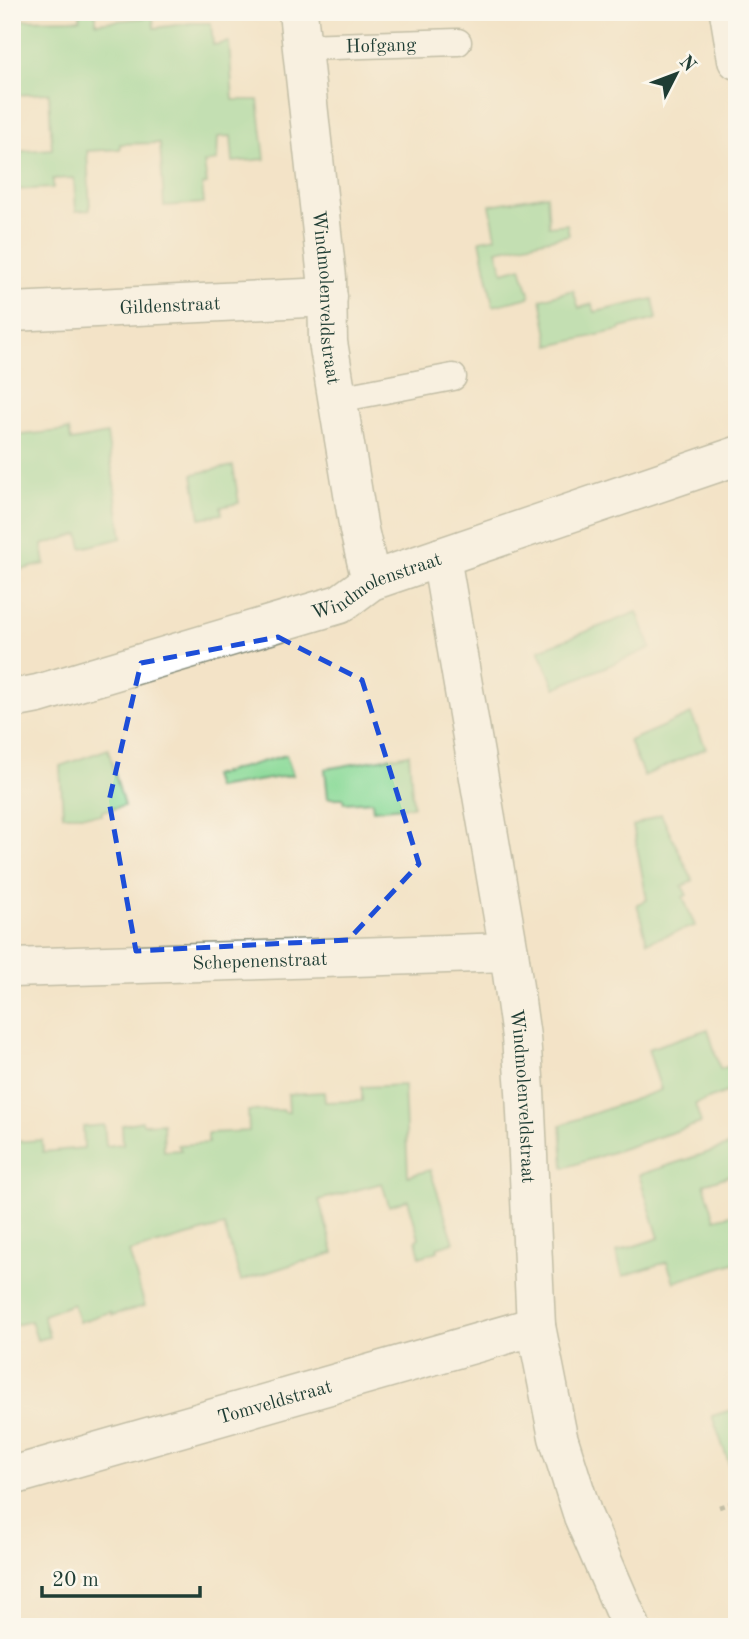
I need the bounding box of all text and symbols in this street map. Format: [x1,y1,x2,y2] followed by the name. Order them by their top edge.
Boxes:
[345,36,418,58] street label: Hofgang
[640,38,710,108] north arrow
[675,53,699,76] text: N
[308,210,342,386] street label: Windmolenveldstraat
[119,295,221,319] street label: Gildenstraat
[310,551,445,624] street label: Windmolenstraat
[192,951,328,974] street label: Schepenenstraat
[505,1008,536,1184] street label: Windmolenveldstraat
[216,1378,334,1429] street label: Tomveldstraat
[42,1555,200,1599] scale bar
[52,1570,99,1591] text: 20 m

